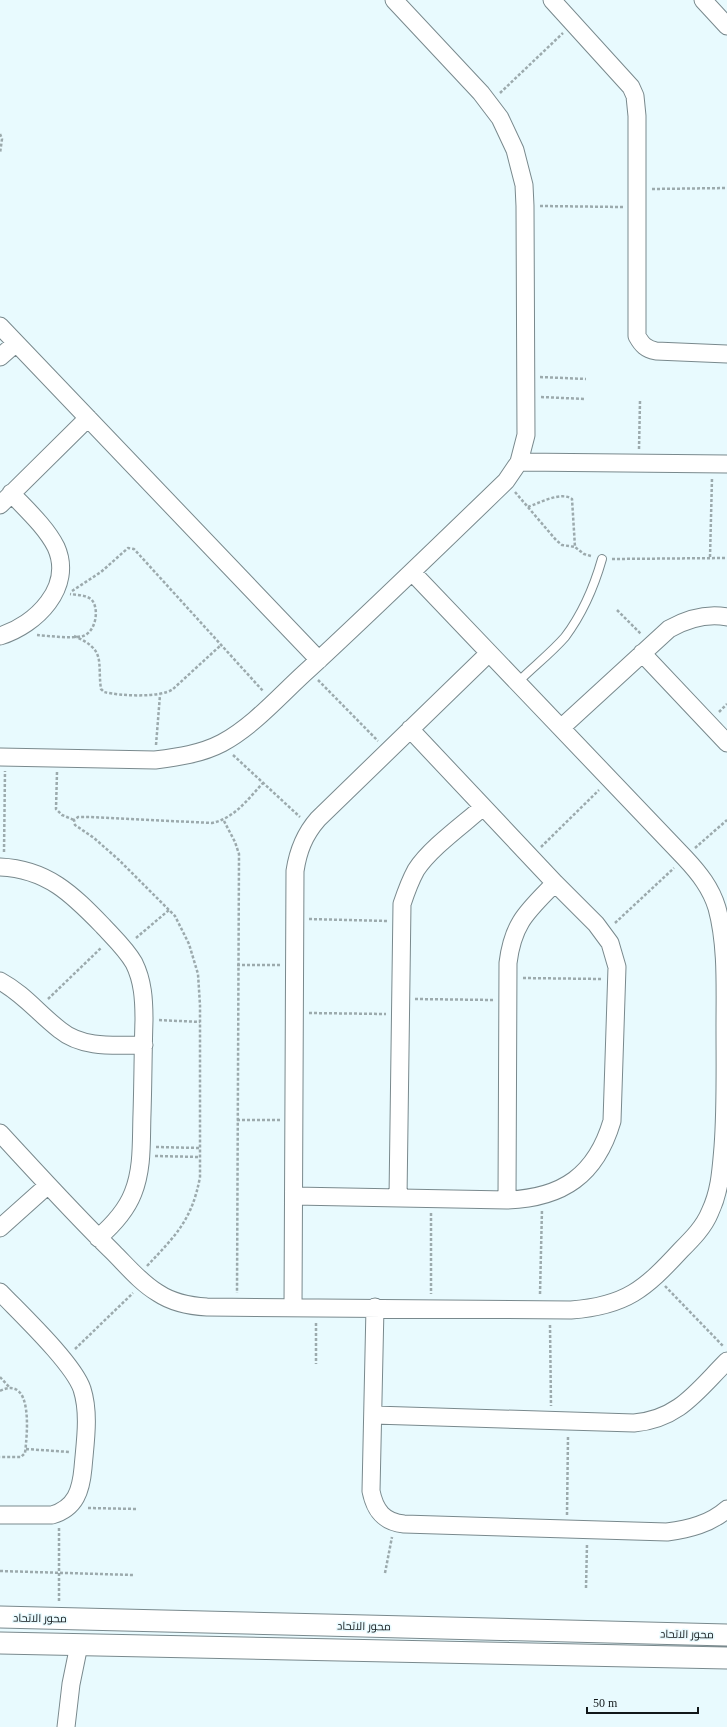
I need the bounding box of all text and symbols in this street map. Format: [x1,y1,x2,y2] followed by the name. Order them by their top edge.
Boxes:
[13,1612,67,1625] street label: محور الاتحاد
[337,1620,391,1633] street label: محور الاتحاد
[660,1628,714,1641] street label: محور الاتحاد
[587,1689,698,1715] scale bar
[593,1696,618,1710] text: 50 m

